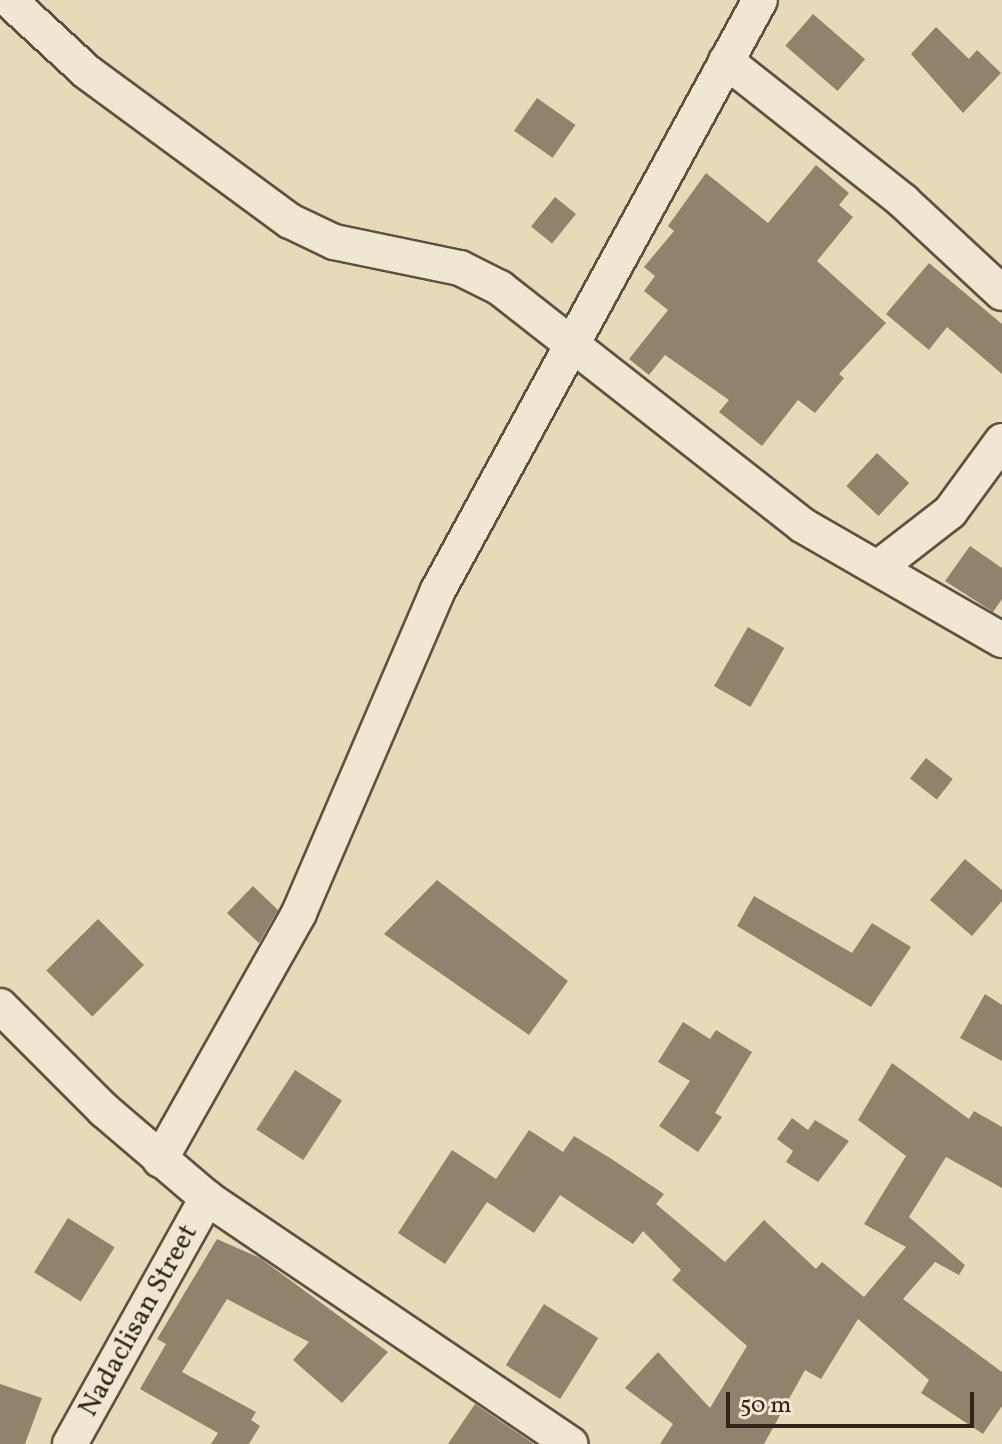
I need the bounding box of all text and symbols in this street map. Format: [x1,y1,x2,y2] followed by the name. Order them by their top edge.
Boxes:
[72,1219,206,1423] street label: Nadaclisan Street
[730,1376,978,1426] scale bar
[740,1389,792,1423] text: 50 m

